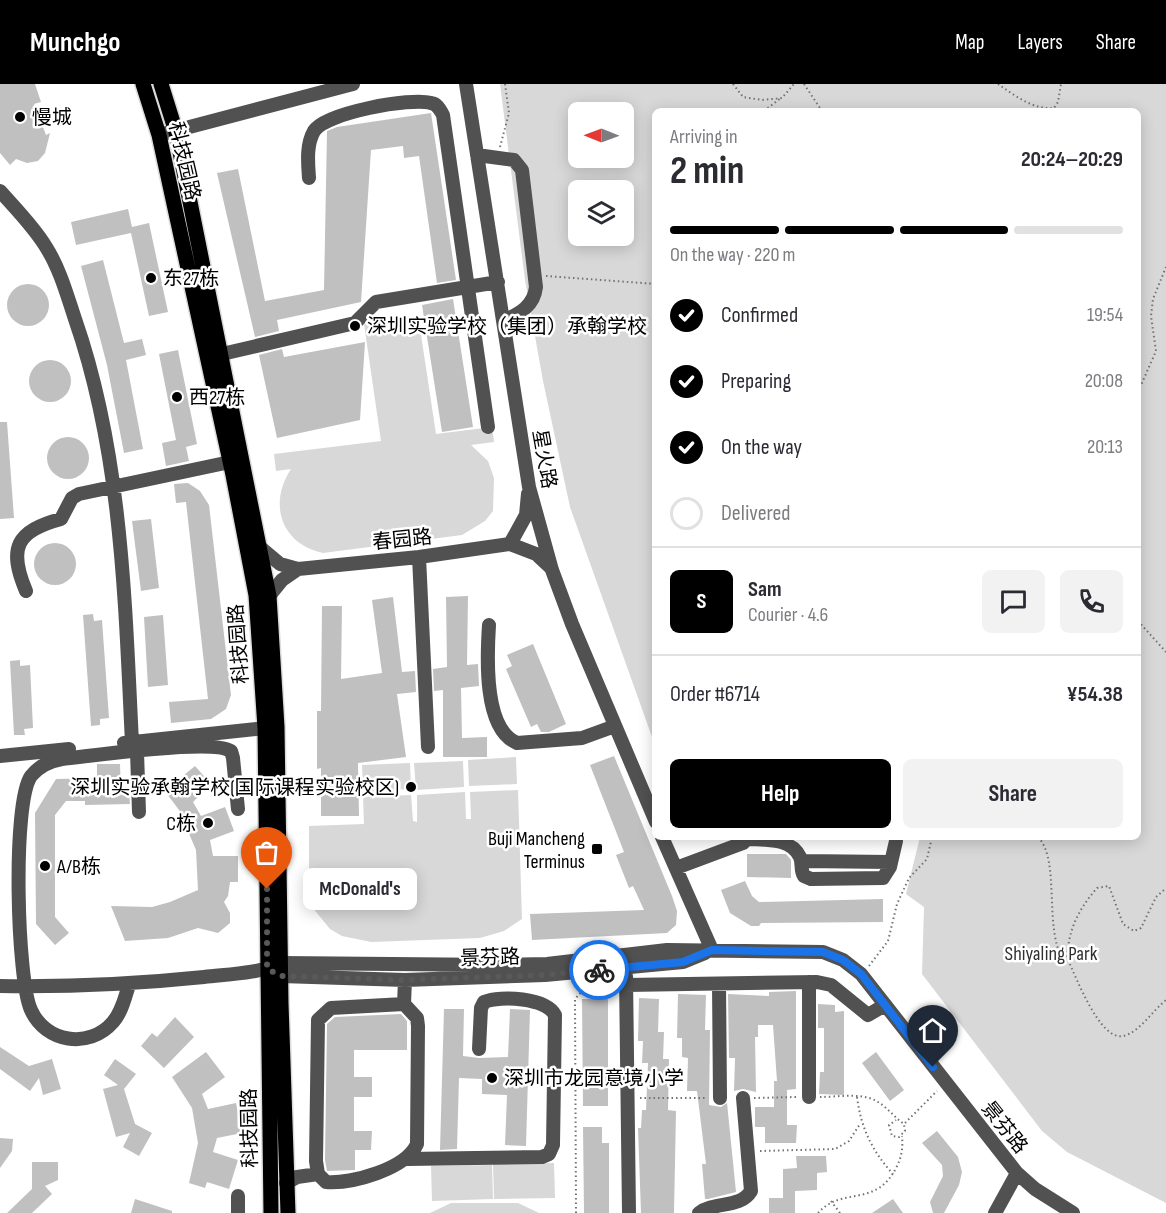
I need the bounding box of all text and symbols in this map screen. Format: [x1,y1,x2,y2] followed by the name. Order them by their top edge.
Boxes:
[30,26,121,59] text: Munchgo
[955,30,984,55] text: Map
[1017,30,1063,55] text: Layers
[1096,30,1136,55] text: Share
[568,102,634,168] north arrow
[568,102,634,246] map controls
[32,106,72,130] place label: 慢城
[13,110,27,124] marker: 慢城
[163,120,205,203] street label: 科技园路
[670,125,738,149] text: Arriving in
[1021,146,1123,173] text: 20:24–20:29
[670,148,744,195] text: 2 min
[568,180,634,246] button: layers
[670,243,795,267] text: On the way · 220 m
[163,267,219,291] place label: 东27栋
[144,271,158,285] marker: 东27栋
[670,299,703,332] icon: check
[721,302,798,329] text: Confirmed
[1087,303,1123,327] text: 19:54
[367,315,647,339] place label: 深圳实验学校（集团）承翰学校
[348,319,362,333] marker: 深圳实验学校（集团）承翰学校
[670,365,703,398] icon: check
[721,368,791,395] text: Preparing
[1085,369,1123,393] text: 20:08
[189,386,245,410] place label: 西27栋
[170,390,184,404] marker: 西27栋
[527,428,561,491] street label: 星火路
[670,431,703,464] icon: check
[721,434,802,461] text: On the way
[1087,435,1123,459] text: 20:13
[721,500,790,527] text: Delivered
[371,525,433,555] street label: 春园路
[982,570,1045,633] button: chat
[1060,570,1123,633] button: phone
[748,576,782,603] text: Sam
[697,588,706,615] text: S
[224,603,254,685] street label: 科技园路
[748,603,828,627] text: Courier · 4.6
[670,681,760,708] text: Order #6714
[1067,681,1123,708] text: ¥54.38
[670,759,891,828] button: Help
[903,759,1123,828] button: Share
[70,776,399,800] place label: 深圳实验承翰学校(国际课程实验校区)
[404,780,418,794] marker: 深圳实验承翰学校(国际课程实验校区)
[166,812,196,836] place label: C栋
[201,816,215,830] marker: C栋
[241,827,292,889] pin
[488,827,585,874] place label: Buji Mancheng Terminus
[250,836,283,869] icon: bag
[590,842,604,856] marker: Buji Mancheng Terminus
[56,855,101,879] place label: A/B栋
[38,859,52,873] marker: A/B栋
[303,868,417,910] callout: McDonald's
[319,877,401,901] text: McDonald's
[569,940,629,1000] courier
[1005,942,1098,966] park label: Shiyaling Park
[460,945,520,971] street label: 景芬路
[583,954,616,987] icon: bike
[907,1005,958,1067] pin
[916,1014,949,1047] icon: home
[504,1067,684,1091] place label: 深圳市龙园意境小学
[485,1071,499,1085] marker: 深圳市龙园意境小学
[237,1088,263,1168] street label: 科技园路
[976,1097,1032,1158] street label: 景芬路

